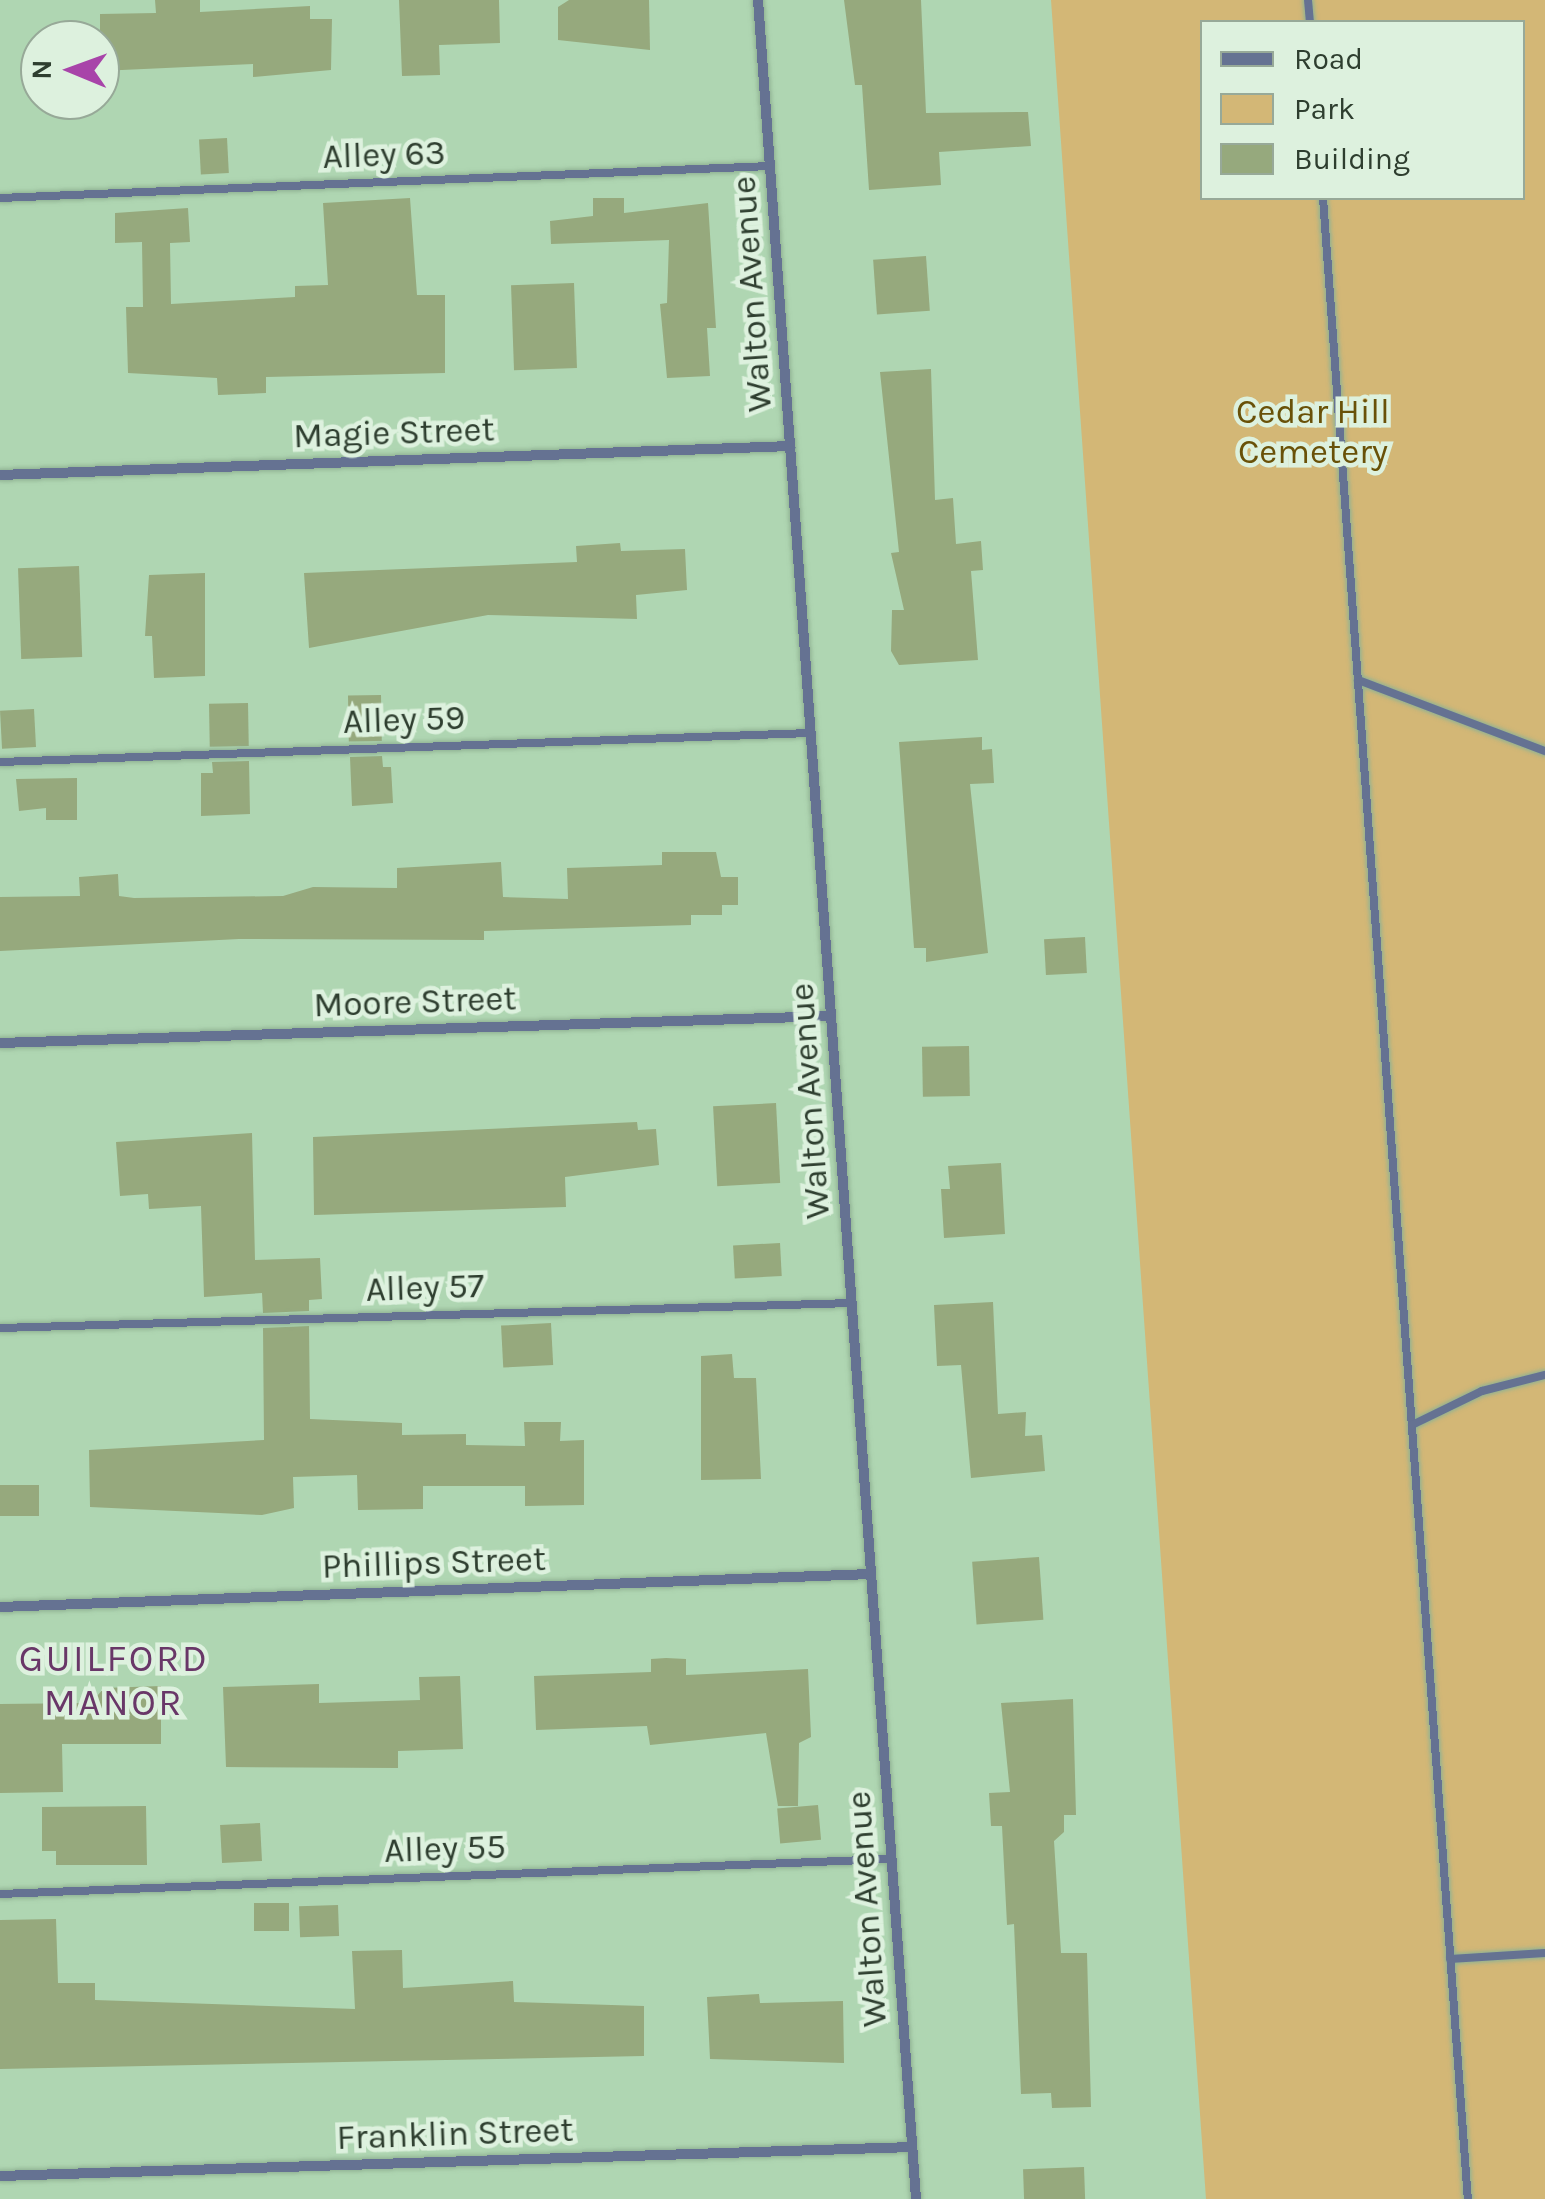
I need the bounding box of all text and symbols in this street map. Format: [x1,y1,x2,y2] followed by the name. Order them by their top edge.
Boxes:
[20,20,120,120] north arrow
[1200,20,1525,200] legend
[1294,41,1363,77] text: Road
[25,59,58,80] text: N
[1294,91,1355,127] text: Park
[322,132,446,178] street label: Alley 63
[1294,141,1410,177] text: Building
[723,175,781,413] street label: Walton Avenue
[1236,391,1390,473] park label: Cedar Hill Cemetery
[293,408,495,458] street label: Magie Street
[342,697,466,743] street label: Alley 59
[313,977,517,1027] street label: Moore Street
[781,982,839,1220] street label: Walton Avenue
[365,1265,485,1311] street label: Alley 57
[321,1538,547,1588] street label: Phillips Street
[19,1636,209,1726] district label: GUILFORD MANOR
[838,1790,896,2028] street label: Walton Avenue
[383,1826,507,1872] street label: Alley 55
[336,2109,574,2159] street label: Franklin Street

